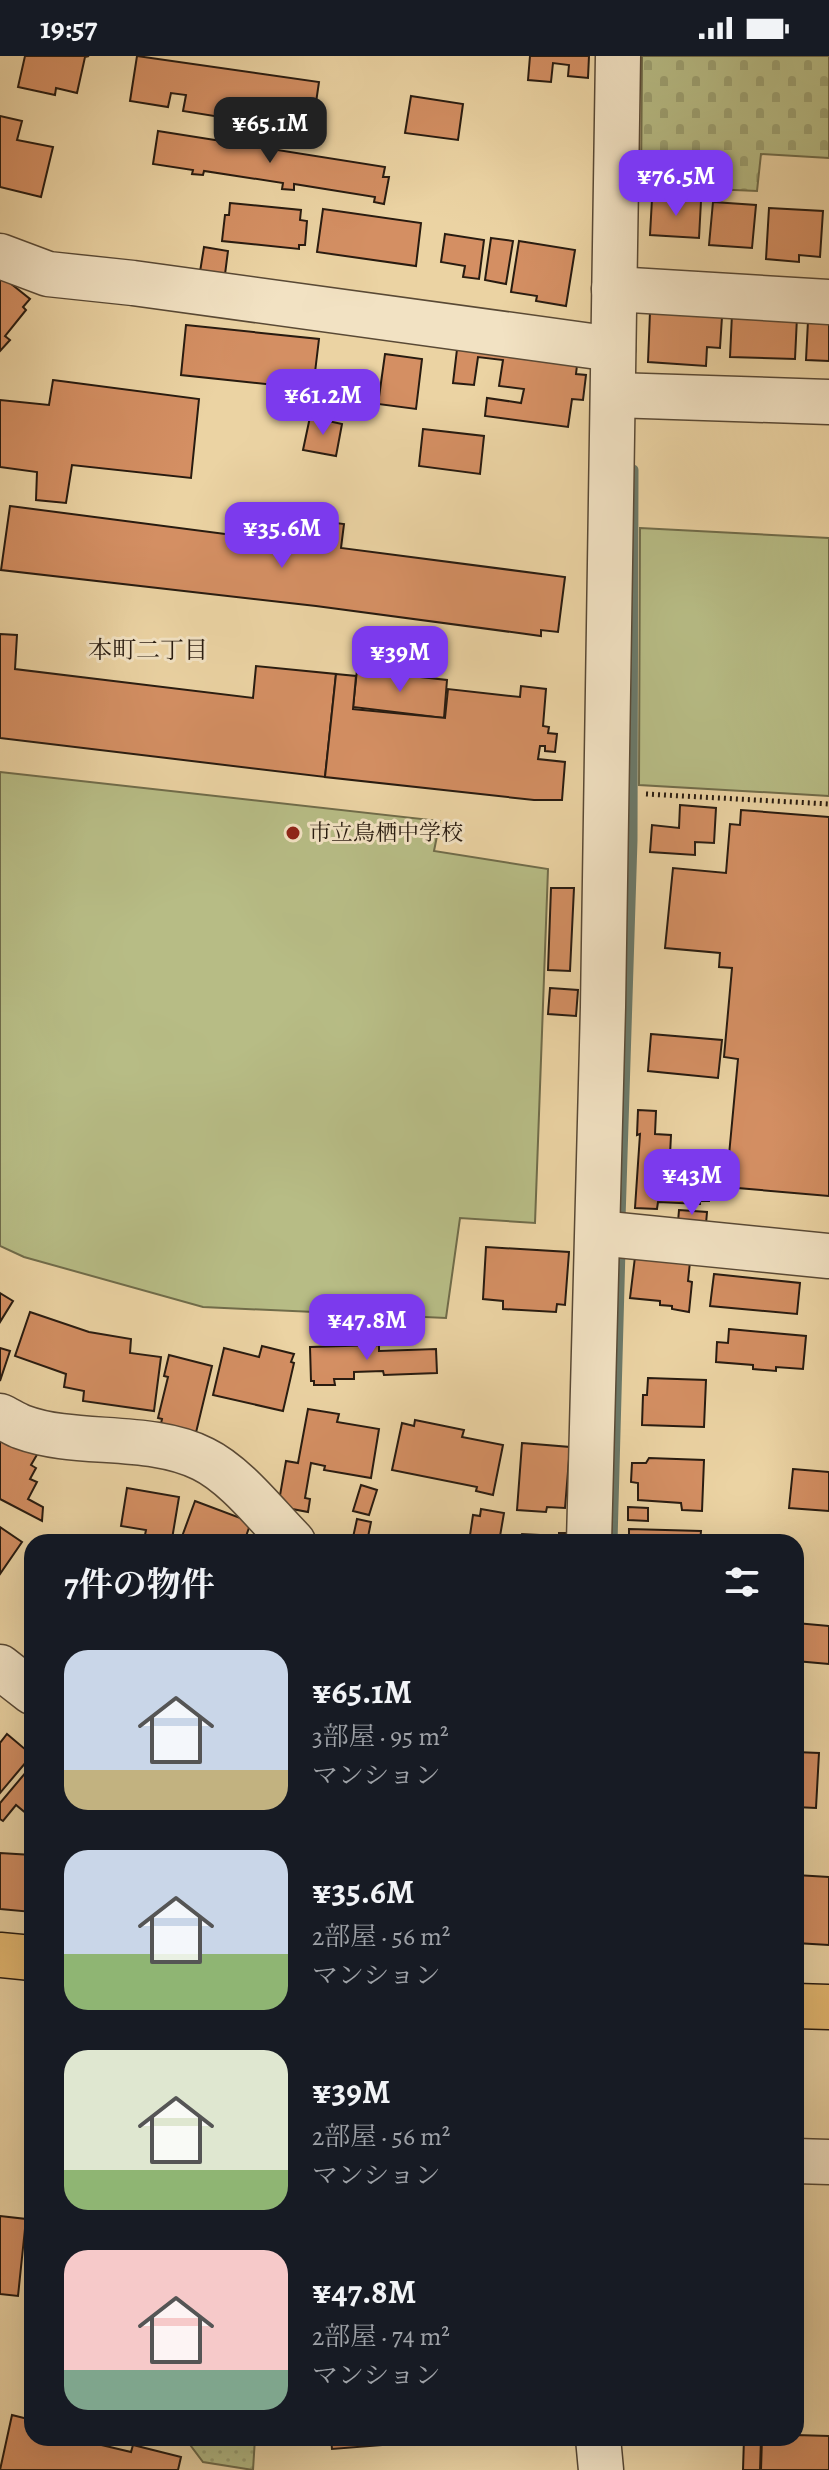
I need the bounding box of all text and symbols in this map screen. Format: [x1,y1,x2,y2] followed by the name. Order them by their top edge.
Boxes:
[40,8,97,48] text: 19:57
[205,97,335,165] pin: ¥65.1M
[232,105,308,140] text: ¥65.1M
[611,150,741,218] pin: ¥76.5M
[637,158,715,193] text: ¥76.5M
[258,369,388,437] pin: ¥61.2M
[284,377,362,412] text: ¥61.2M
[217,502,347,570] pin: ¥35.6M
[243,510,321,545] text: ¥35.6M
[353,626,447,694] pin: ¥39M
[88,634,208,666] district label: 本町二丁目
[370,634,430,669] text: ¥39M
[309,818,463,848] place label: 市立鳥栖中学校
[284,824,302,842] marker: 市立鳥栖中学校
[645,1149,739,1217] pin: ¥43M
[662,1157,722,1192] text: ¥43M
[302,1294,432,1362] pin: ¥47.8M
[327,1302,407,1337] text: ¥47.8M
[720,1560,764,1604] icon: filters
[64,1561,215,1608] text: 7件の物件
[312,1668,412,1715] text: ¥65.1M
[128,1682,224,1778] icon: home
[312,1719,449,1754] text: 3部屋 · 95 m²
[312,1758,441,1793] text: マンション
[312,1868,414,1915] text: ¥35.6M
[128,1882,224,1978] icon: home
[312,1919,450,1954] text: 2部屋 · 56 m²
[312,1958,441,1993] text: マンション
[312,2068,390,2115] text: ¥39M
[128,2082,224,2178] icon: home
[312,2119,450,2154] text: 2部屋 · 56 m²
[312,2158,441,2193] text: マンション
[312,2268,416,2315] text: ¥47.8M
[128,2282,224,2378] icon: home
[312,2319,450,2354] text: 2部屋 · 74 m²
[312,2358,441,2393] text: マンション

